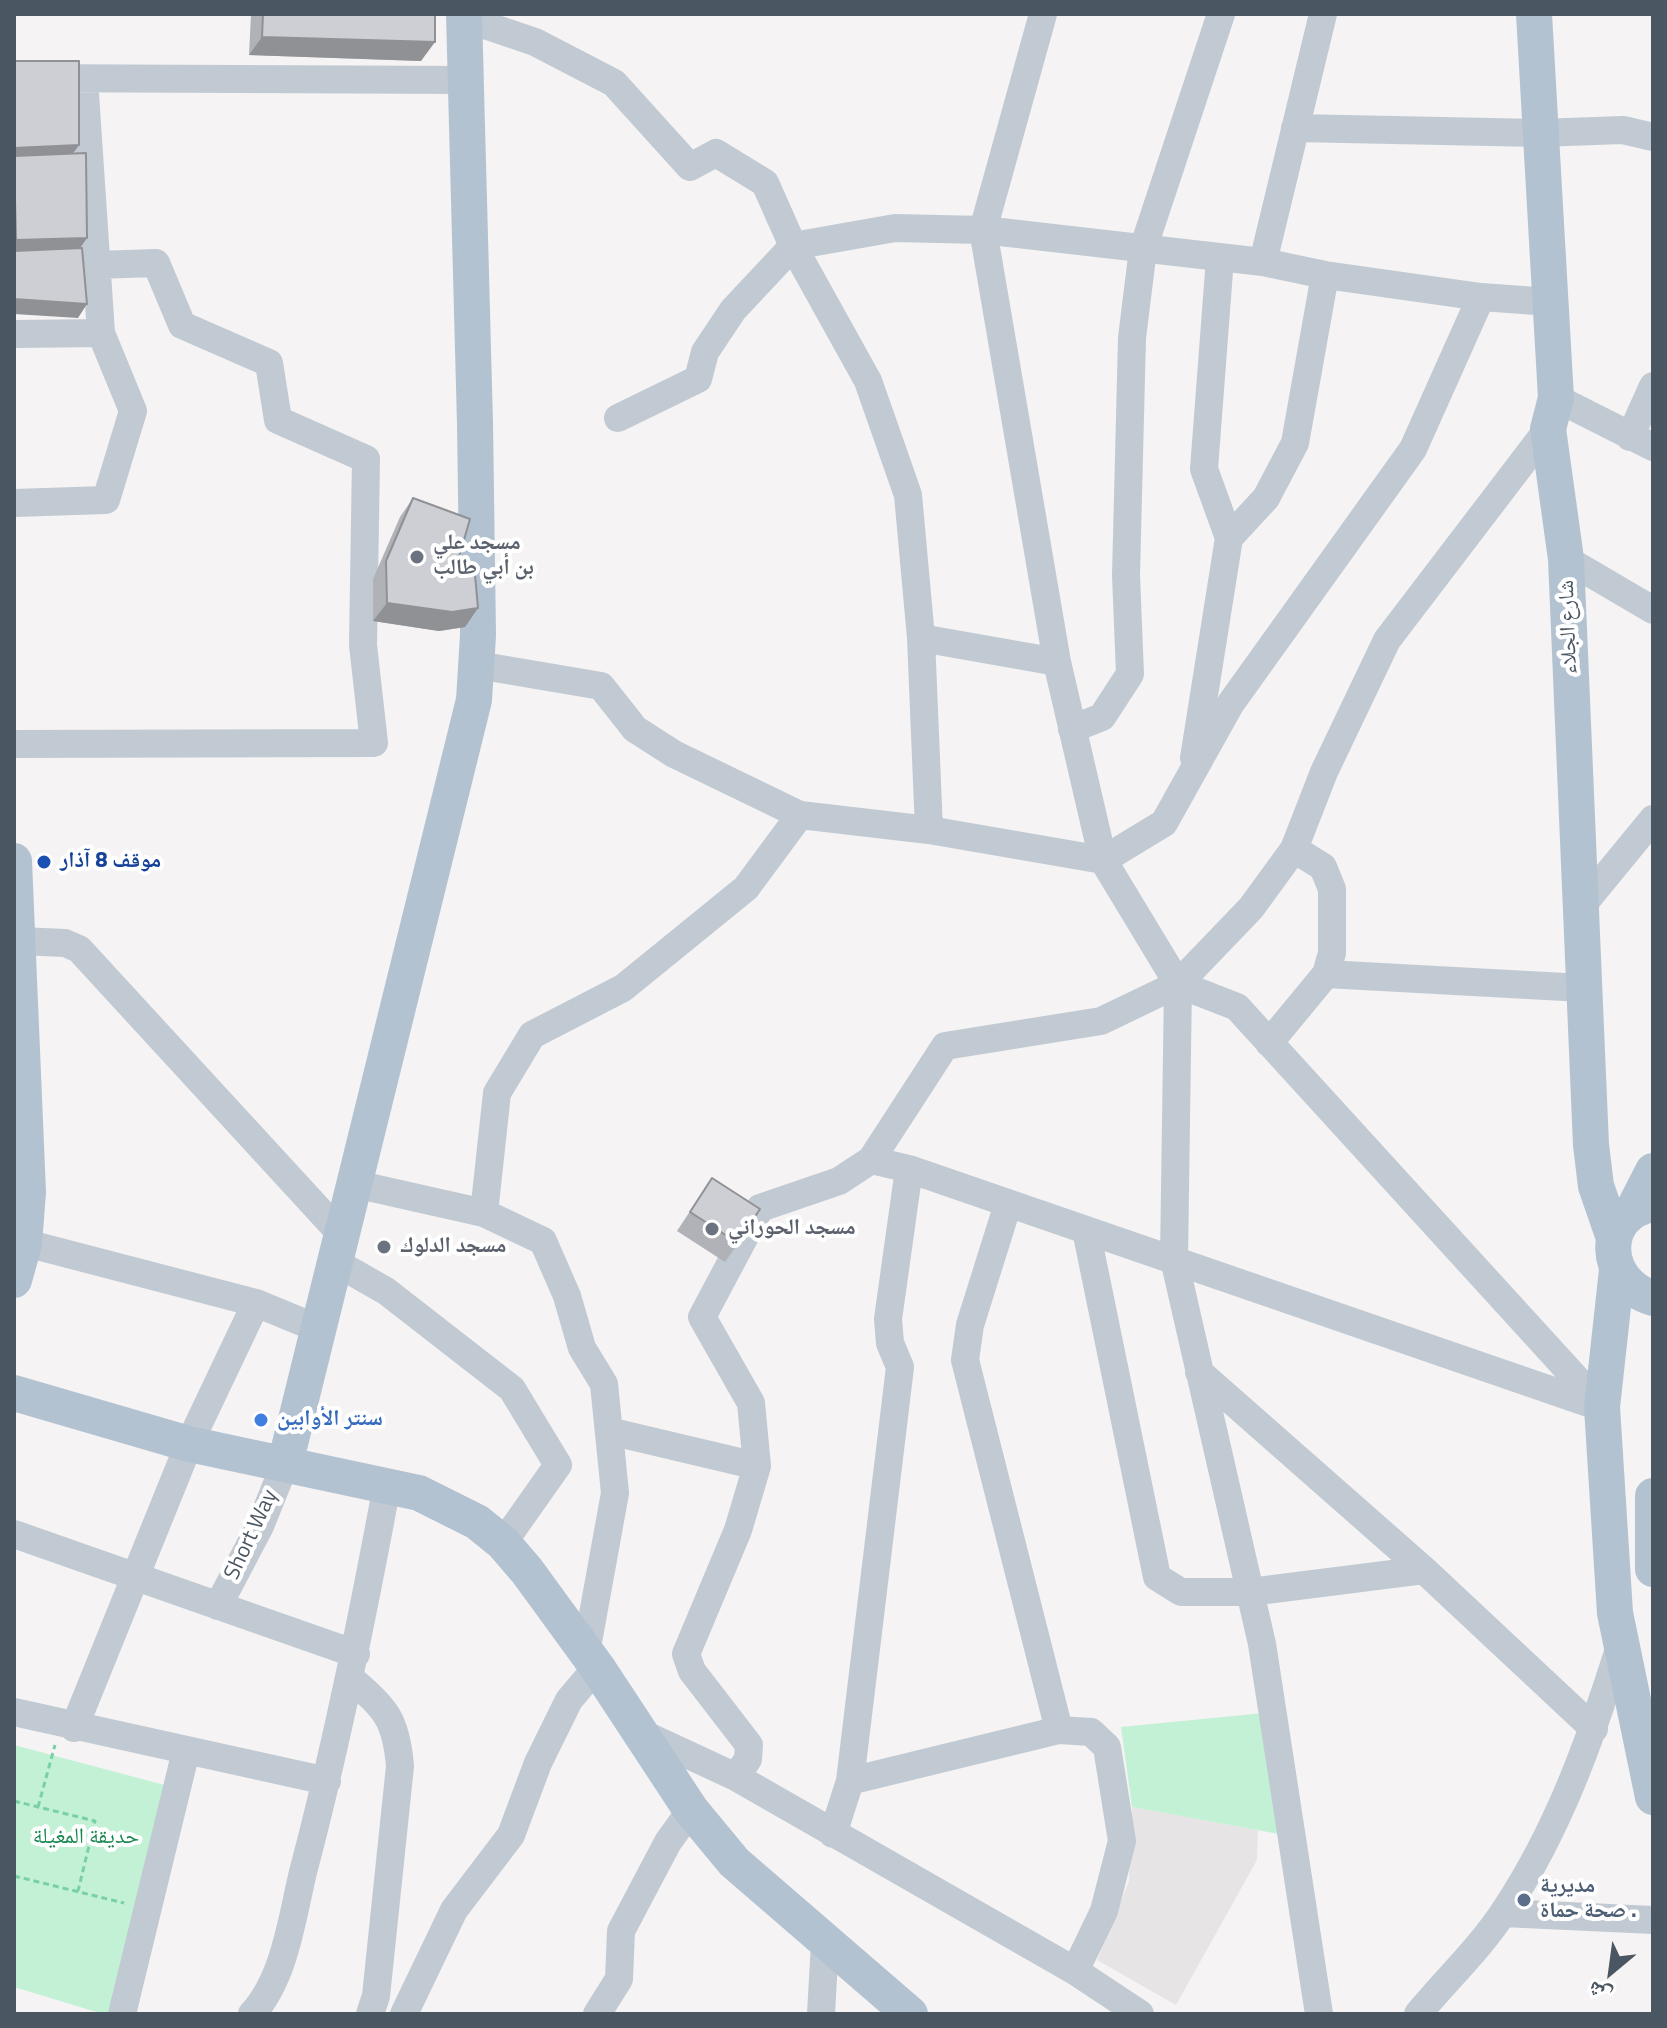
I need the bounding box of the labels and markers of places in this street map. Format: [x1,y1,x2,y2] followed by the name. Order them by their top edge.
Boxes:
[433,531,534,582] place label: مسجد علي بن أبي طالب
[408,548,426,566] marker: مسجد علي بن أبي طالب
[60,849,161,875] place label: موقف 8 آذار
[35,853,53,871] marker: موقف 8 آذار
[728,1216,856,1242] place label: مسجد الحوراني
[703,1220,721,1238] marker: مسجد الحوراني
[400,1234,507,1260] place label: مسجد الدلوك
[375,1238,393,1256] marker: مسجد الدلوك
[277,1407,383,1433] place label: سنتر الأوابين
[252,1411,270,1429] marker: سنتر الأوابين
[1540,1874,1637,1926] place label: مديرية صحة حماة .
[1515,1891,1533,1909] marker: مديرية صحة حماة .

